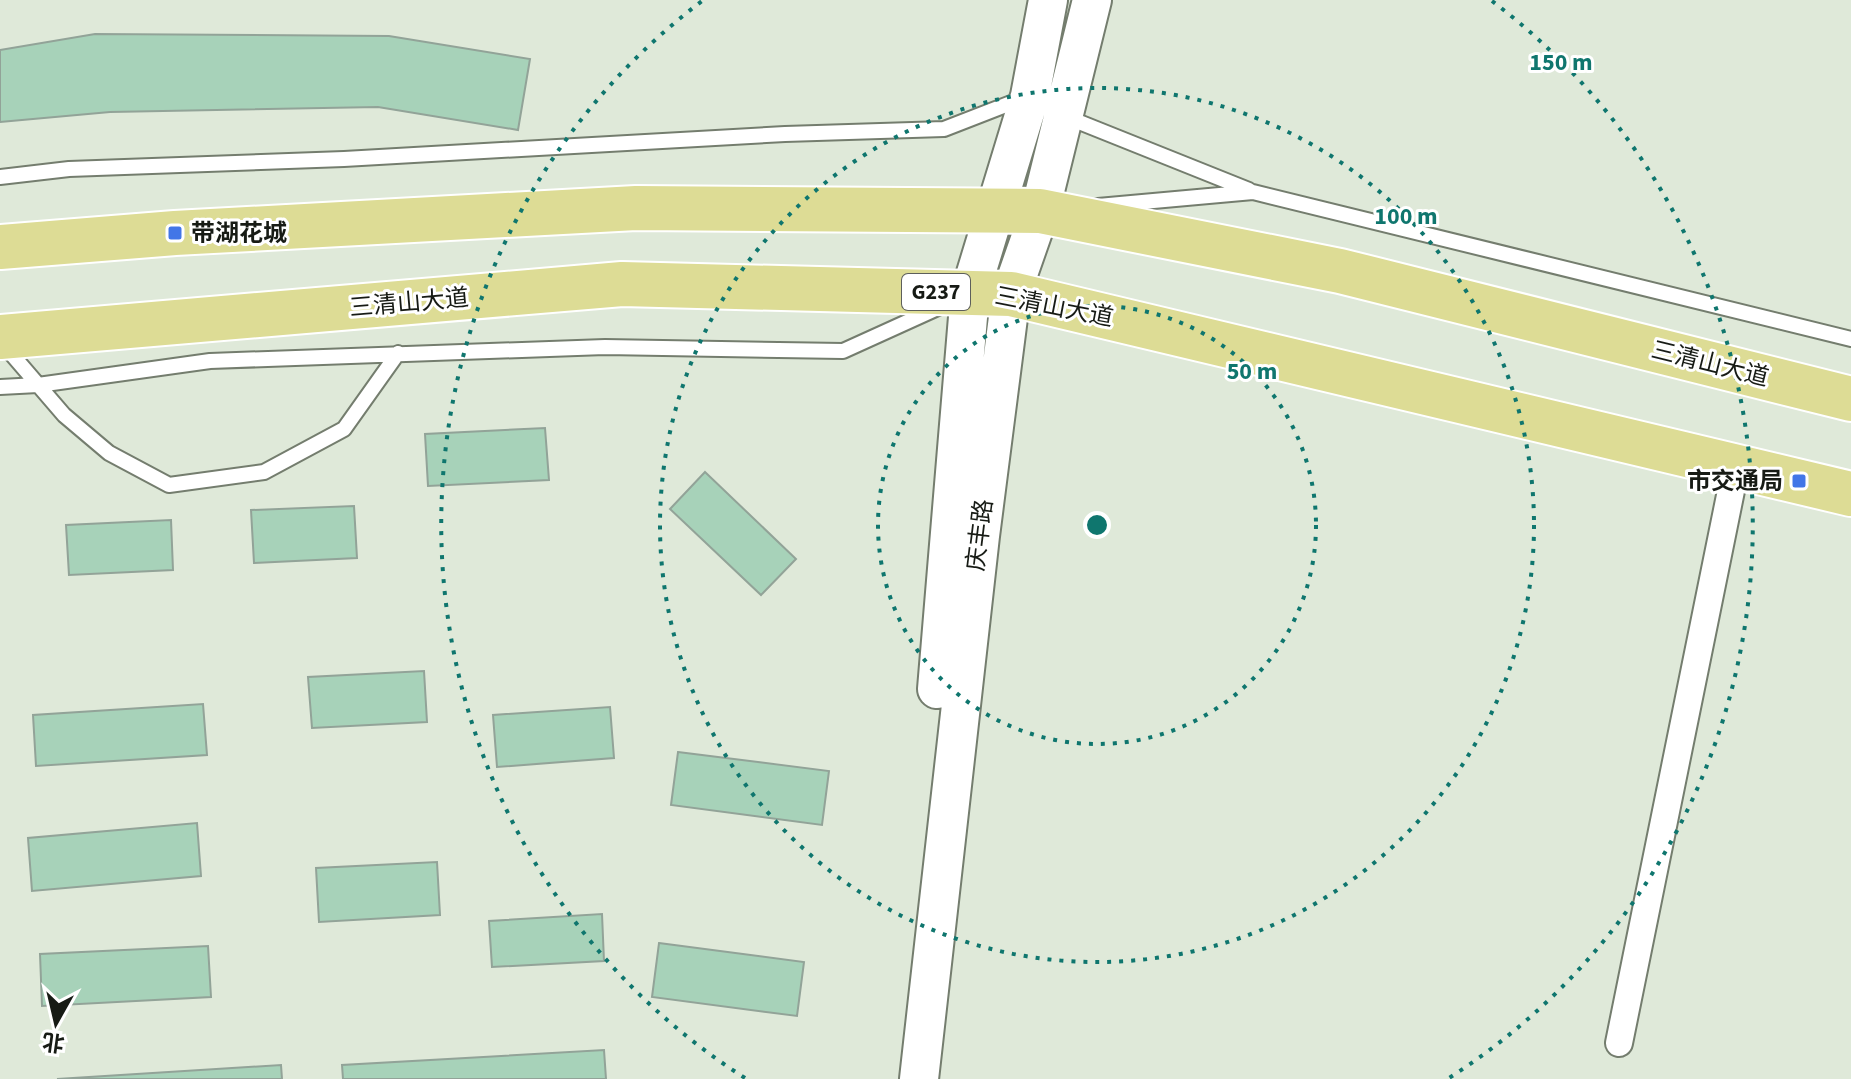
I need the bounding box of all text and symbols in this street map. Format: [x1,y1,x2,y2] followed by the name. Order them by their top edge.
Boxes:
[1529,45,1593,80] text: 150 m
[1374,199,1438,234] text: 100 m
[191,216,287,251] place label: 带湖花城
[166,224,184,242] marker: 带湖花城
[902,274,970,310] road number: G237
[992,278,1116,336] street label: 三清山大道
[348,280,470,326] street label: 三清山大道
[1648,333,1772,395] street label: 三清山大道
[1227,354,1277,389] text: 50 m
[1687,464,1783,499] place label: 市交通局
[1790,472,1808,490] marker: 市交通局
[958,497,1002,573] street label: 庆丰路
[1083,511,1111,539] centre of rings
[16,983,96,1063] north arrow
[40,1024,66,1059] text: 北

